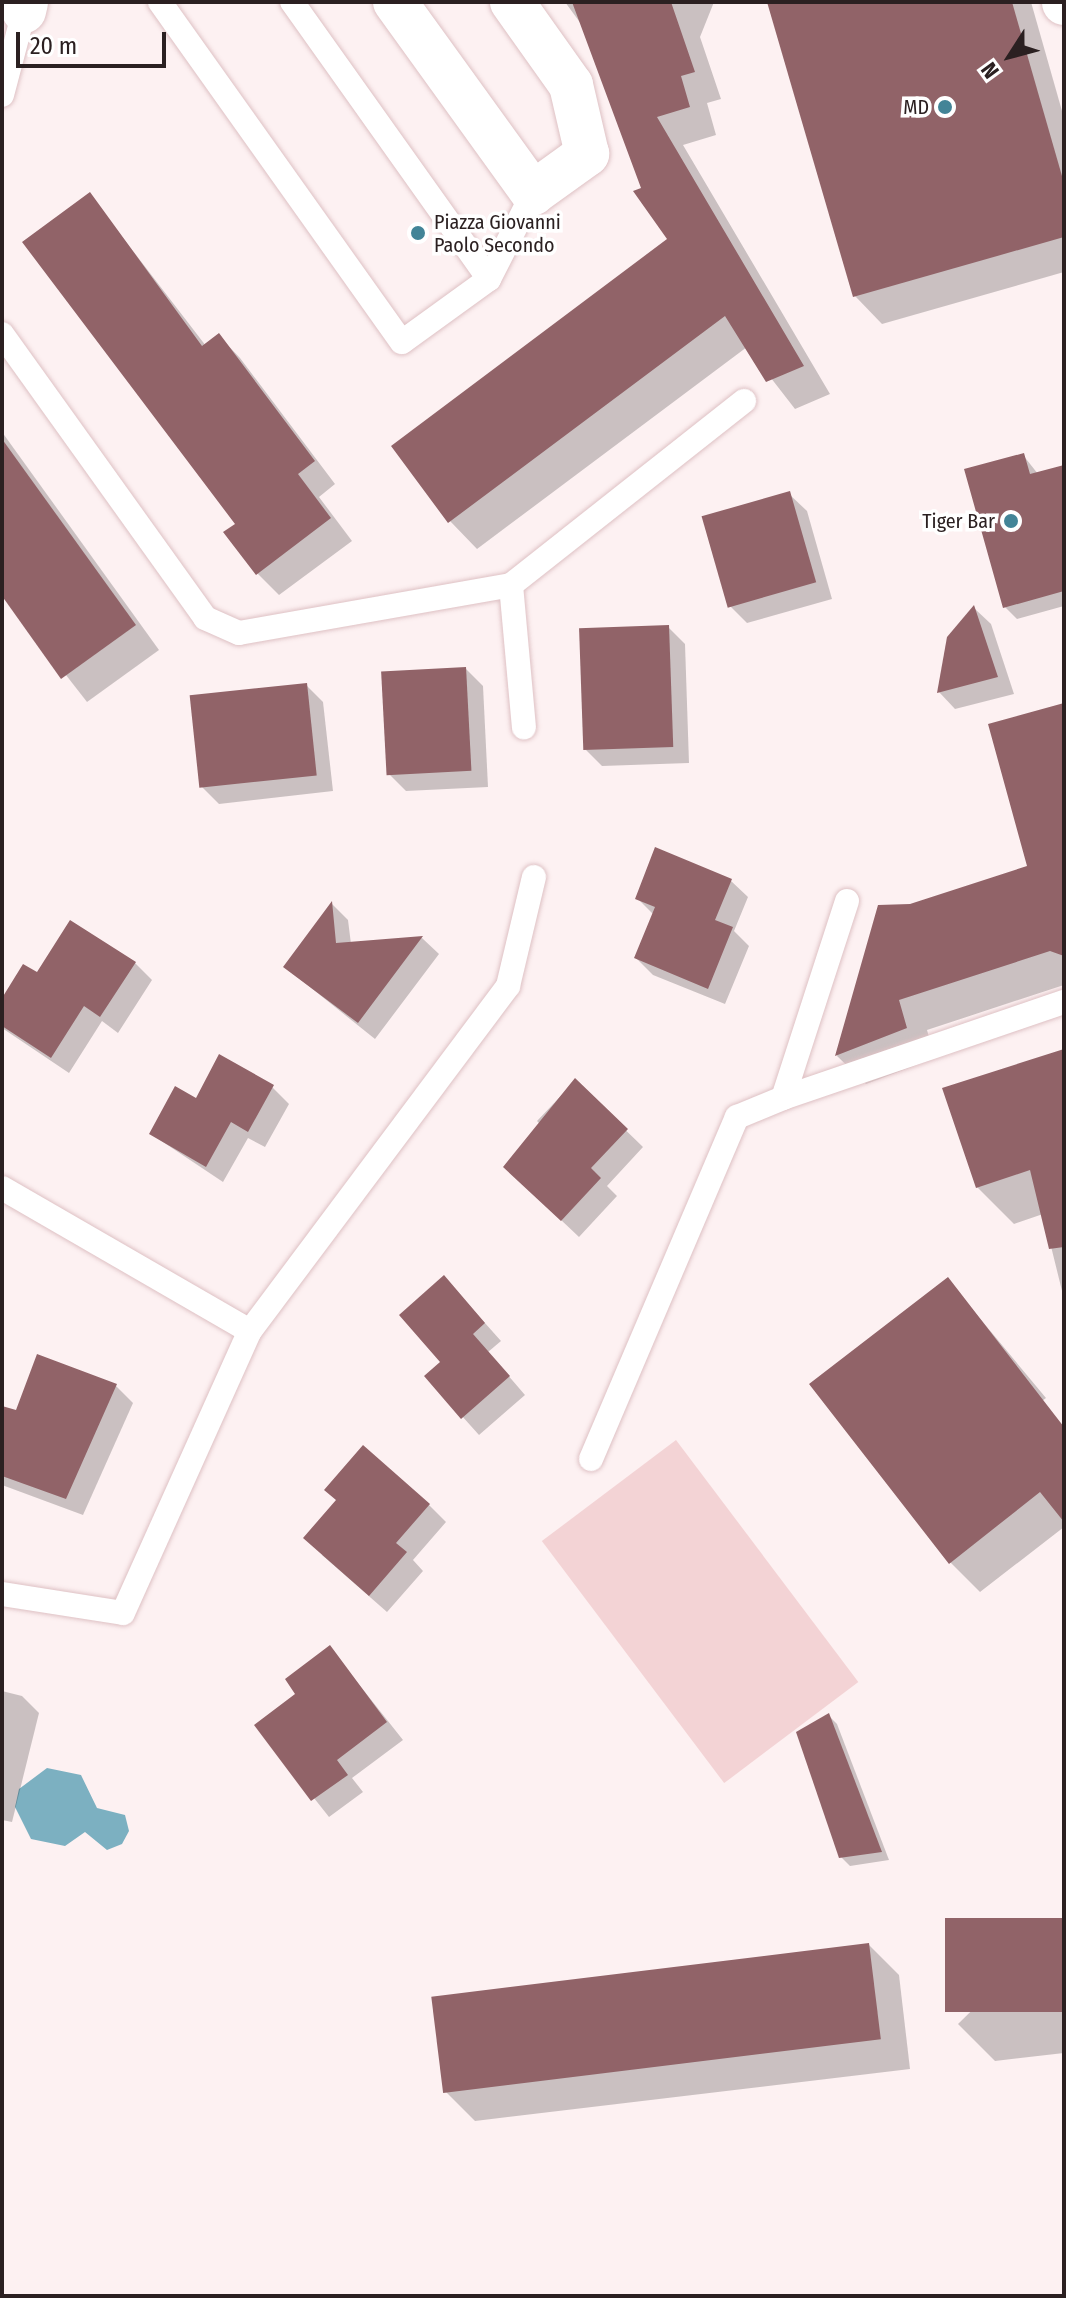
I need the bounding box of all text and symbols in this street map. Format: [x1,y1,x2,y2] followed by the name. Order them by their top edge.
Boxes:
[20,16,170,66] scale bar
[970,16,1050,96] north arrow
[30,32,77,60] text: 20 m
[975,57,1005,84] text: N
[903,95,929,119] place label: MD
[936,98,954,116] marker: MD
[434,210,561,257] place label: Piazza Giovanni Paolo Secondo
[409,224,427,242] marker: Piazza Giovanni Paolo Secondo
[922,509,995,533] place label: Tiger Bar
[1002,512,1020,530] marker: Tiger Bar

